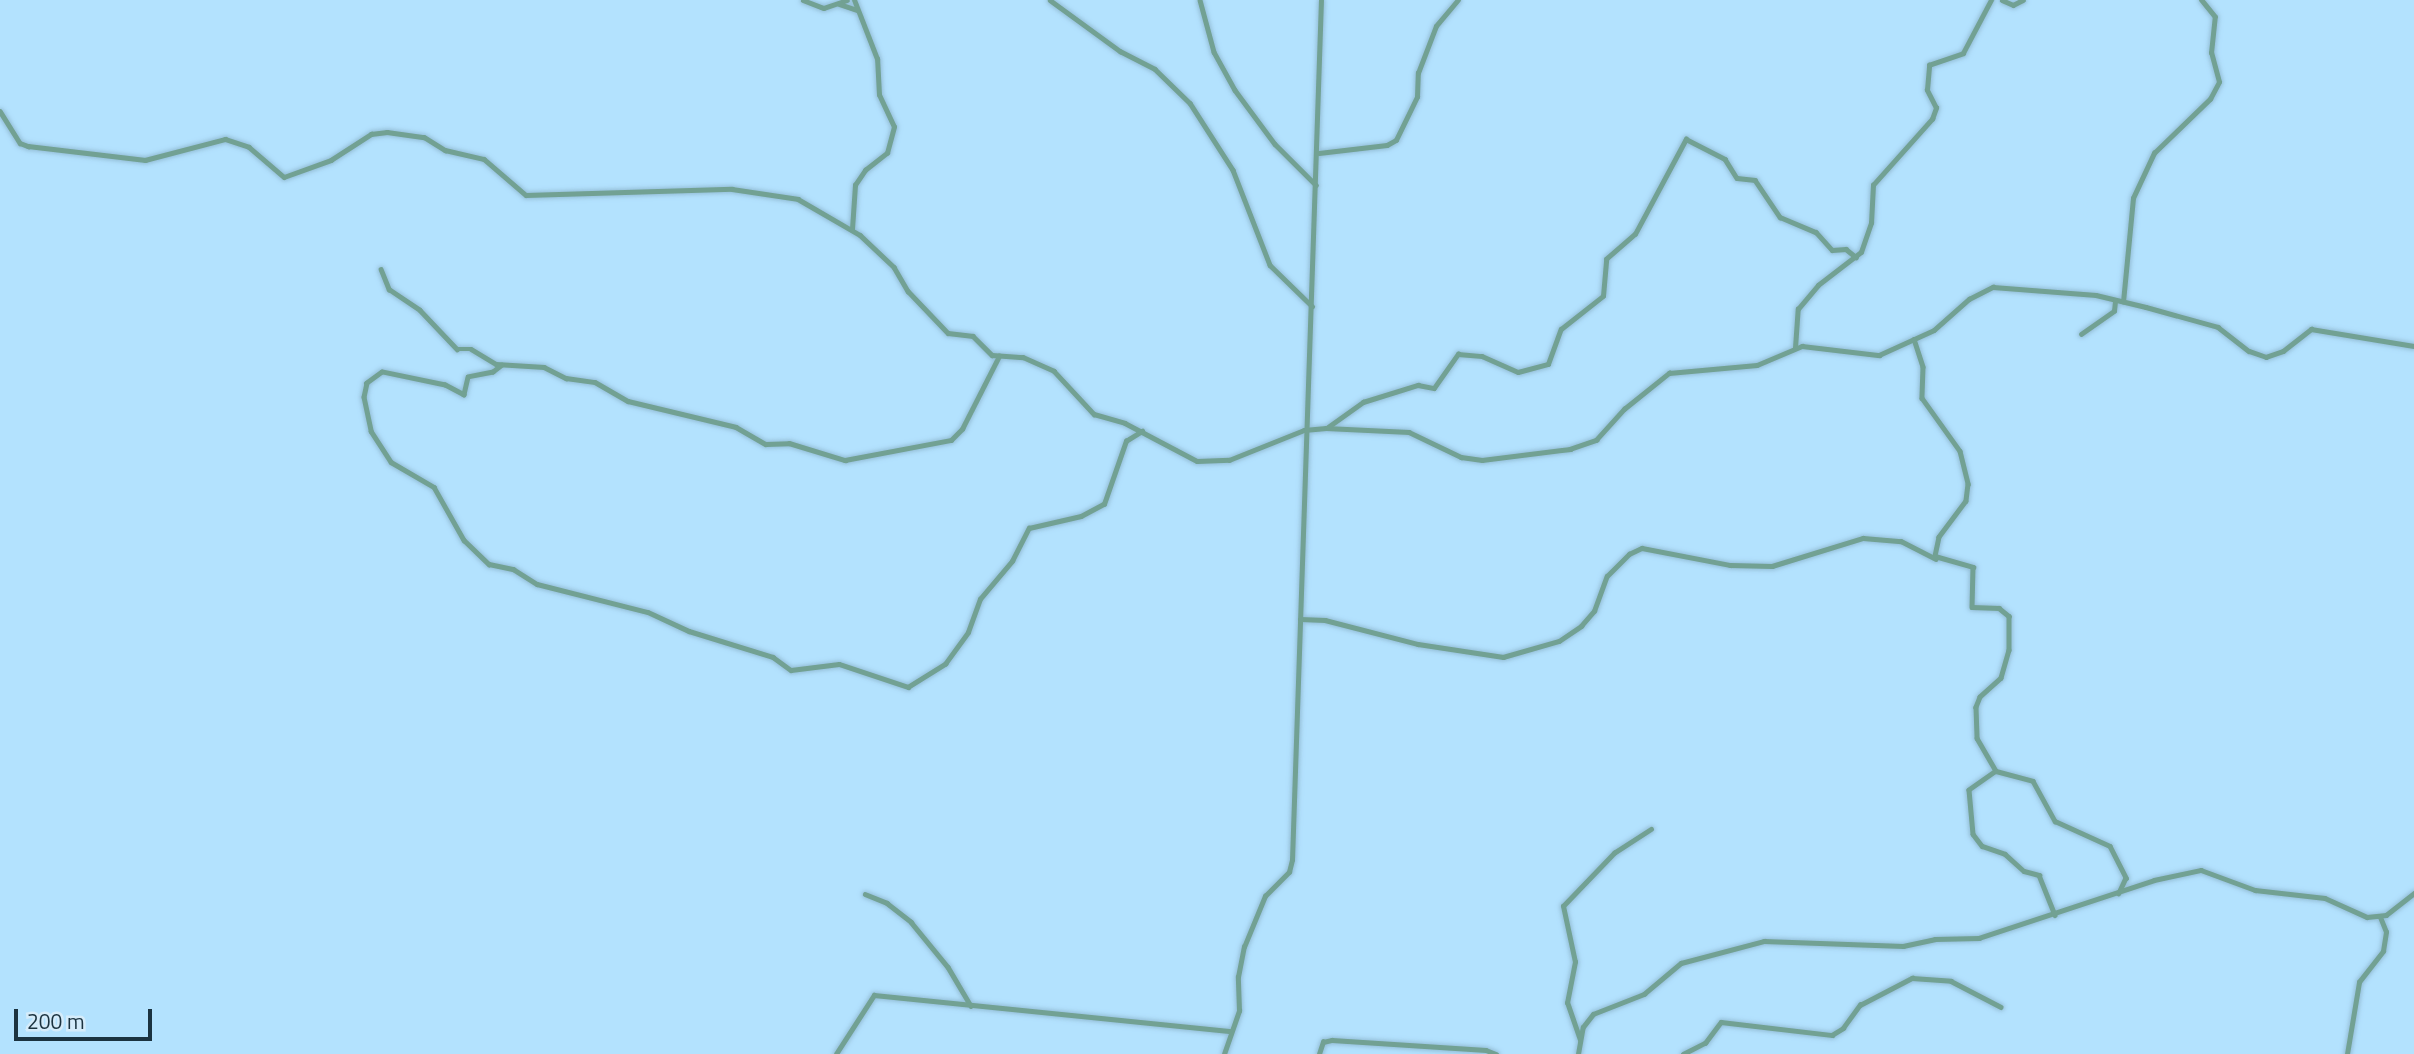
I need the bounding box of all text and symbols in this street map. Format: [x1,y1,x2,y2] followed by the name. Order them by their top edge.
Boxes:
[18,995,156,1038] scale bar
[27,1005,84,1037] text: 200 m

